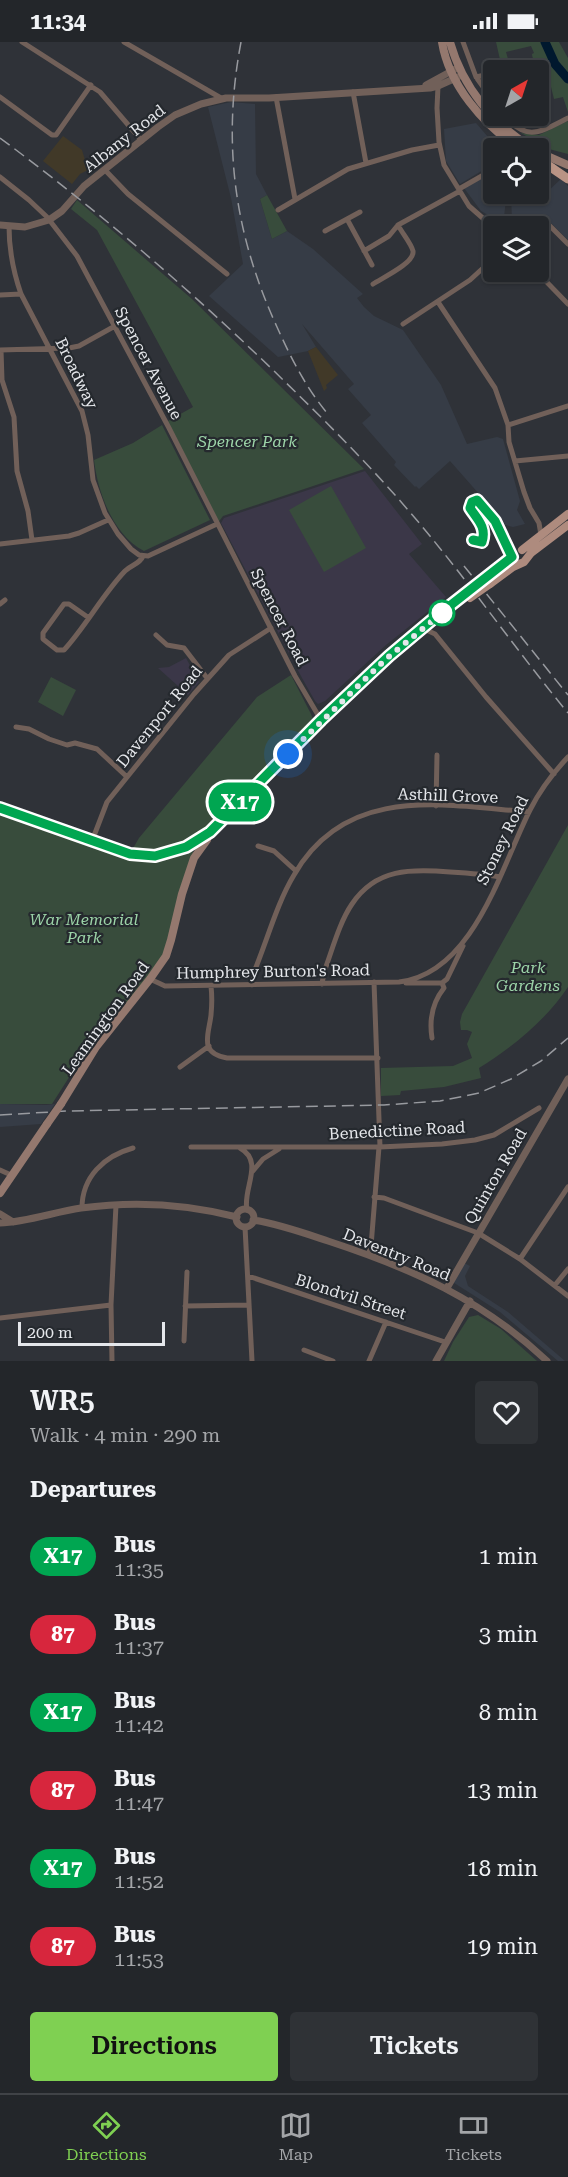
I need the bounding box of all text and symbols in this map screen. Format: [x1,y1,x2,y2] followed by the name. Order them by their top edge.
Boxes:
[30,9,86,34] text: 11:34
[483,60,549,126] north arrow
[483,60,549,282] map controls
[80,101,169,176] street label: Albany Road
[483,138,549,204] button: locate
[483,216,549,282] button: layers
[111,303,186,423] street label: Spencer Avenue
[51,335,102,412] street label: Broadway
[196,432,297,451] park label: Spencer Park
[247,565,312,669] street label: Spencer Road
[429,600,455,626] unlabelled marker
[113,662,206,771] street label: Davenport Road
[273,739,303,769] your location
[206,782,274,822] line badge: X17
[397,784,499,807] street label: Asthill Grove
[221,790,259,814] text: X17
[473,792,532,888] street label: Stoney Road
[30,910,139,947] park label: War Memorial Park
[58,958,153,1079] street label: Leamington Road
[496,958,560,995] park label: Park Gardens
[176,960,370,983] street label: Humphrey Burton's Road
[328,1117,466,1144] street label: Benedictine Road
[460,1125,531,1228] street label: Quinton Road
[340,1224,453,1285] street label: Daventry Road
[293,1270,409,1323] street label: Blondvil Street
[18,1319,165,1346] scale bar
[27,1323,73,1342] text: 200 m
[475,1381,538,1444] button: heart
[30,1384,95,1417] text: WR5
[30,1423,220,1447] text: Walk · 4 min · 290 m
[30,1477,156,1502] text: Departures
[114,1532,156,1557] text: Bus
[44,1544,82,1568] text: X17
[479,1544,538,1569] text: 1 min
[114,1557,164,1581] text: 11:35
[114,1610,156,1635] text: Bus
[51,1622,75,1646] text: 87
[479,1622,538,1647] text: 3 min
[114,1635,164,1659] text: 11:37
[114,1688,156,1713] text: Bus
[44,1700,82,1724] text: X17
[479,1700,538,1725] text: 8 min
[114,1713,164,1737] text: 11:42
[114,1766,156,1791] text: Bus
[51,1778,75,1802] text: 87
[467,1778,538,1803] text: 13 min
[114,1791,164,1815] text: 11:47
[114,1844,156,1869] text: Bus
[44,1856,82,1880] text: X17
[467,1856,538,1881] text: 18 min
[114,1869,164,1893] text: 11:52
[114,1922,156,1947] text: Bus
[51,1934,75,1958] text: 87
[467,1934,538,1959] text: 19 min
[114,1947,164,1971] text: 11:53
[30,2012,278,2081] button: Directions
[290,2012,538,2081] button: Tickets
[66,2109,147,2164] tab: Directions
[279,2109,313,2164] tab: Map
[445,2109,502,2164] tab: Tickets

